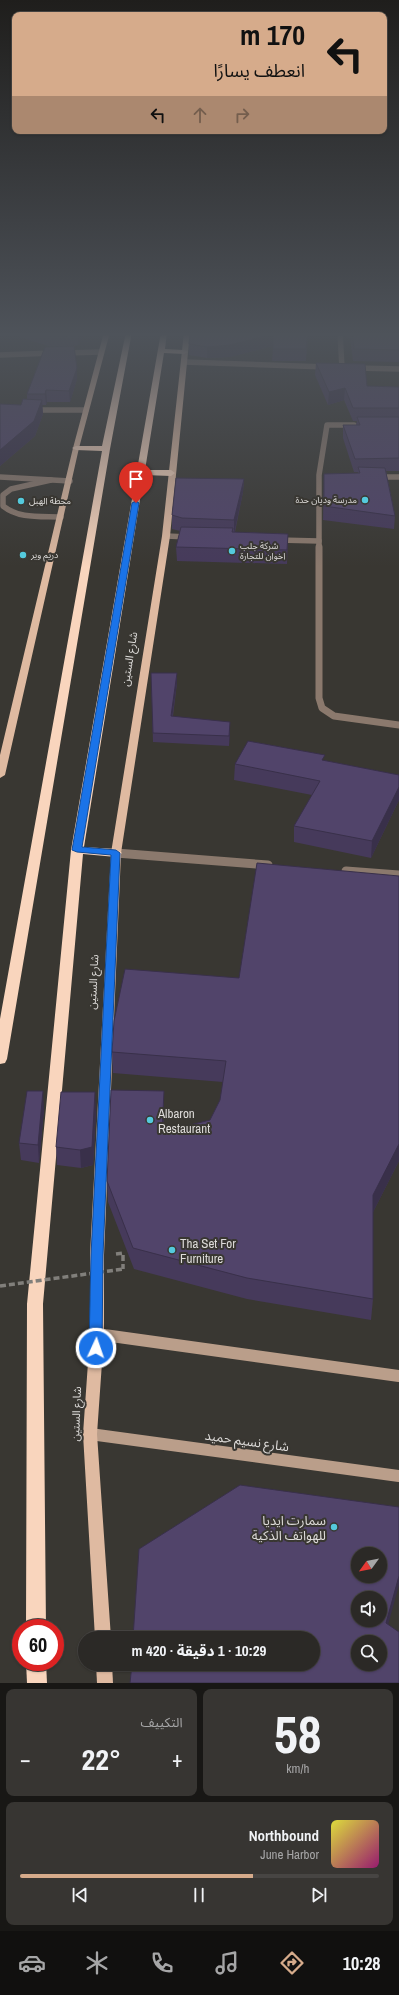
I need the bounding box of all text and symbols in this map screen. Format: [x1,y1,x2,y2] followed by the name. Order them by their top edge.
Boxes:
[240,16,305,54] text: 170 m
[319,28,371,80] icon: left
[213,58,305,83] text: انعطف يسارًا
[147,104,169,126] icon: left
[189,104,211,126] icon: ahead
[231,104,253,126] icon: right
[119,462,153,503] pin
[125,468,147,490] icon: arrive
[295,494,357,506] place label: مدرسة وديان حدة
[29,495,71,507] place label: محطة الهبل
[360,495,370,505] marker: مدرسة وديان حدة
[16,496,26,506] marker: محطة الهبل
[240,540,285,562] place label: شركة جلب اخوان للتجارة
[227,546,237,556] marker: شركة جلب اخوان للتجارة
[30,549,58,562] place label: دريم وير
[18,550,28,560] marker: دريم وير
[118,630,141,687] street label: شارع الستين
[85,954,102,1010] street label: شارع الستين
[157,1105,210,1137] place label: Albaron Restaurant
[145,1115,155,1125] marker: Albaron Restaurant
[180,1235,236,1267] place label: Tha Set For Furniture
[167,1245,177,1255] marker: Tha Set For Furniture
[75,1327,117,1369] position arrow
[68,1386,85,1442] street label: شارع الستين
[203,1427,290,1457] street label: شارع نسيم حميد
[252,1512,326,1544] place label: سمارت ايديا للهواتف الذكية
[329,1522,339,1532] marker: سمارت ايديا للهواتف الذكية
[351,1547,387,1583] north arrow
[351,1547,387,1671] map controls
[351,1591,387,1627] button: sound
[12,1619,64,1671] speed limit sign: 60
[351,1635,387,1671] button: search
[132,1640,266,1661] text: 10:29 · 1 دقيقة · 420 m
[274,1699,321,1769] text: 58
[141,1714,183,1731] text: التكييف
[82,1739,121,1779] text: 22°
[20,1744,31,1774] text: −
[172,1744,183,1774] text: +
[286,1760,309,1777] text: km/h
[249,1825,319,1846] text: Northbound
[260,1846,319,1863] text: June Harbor
[69,1884,91,1906] icon: previous
[188,1884,210,1906] icon: pause
[308,1884,330,1906] icon: next
[18,1949,46,1977] icon: car
[83,1949,111,1977] icon: climate
[148,1949,176,1977] icon: phone
[213,1949,241,1977] icon: music
[278,1949,306,1977] icon: directions
[343,1951,381,1976] text: 10:28

